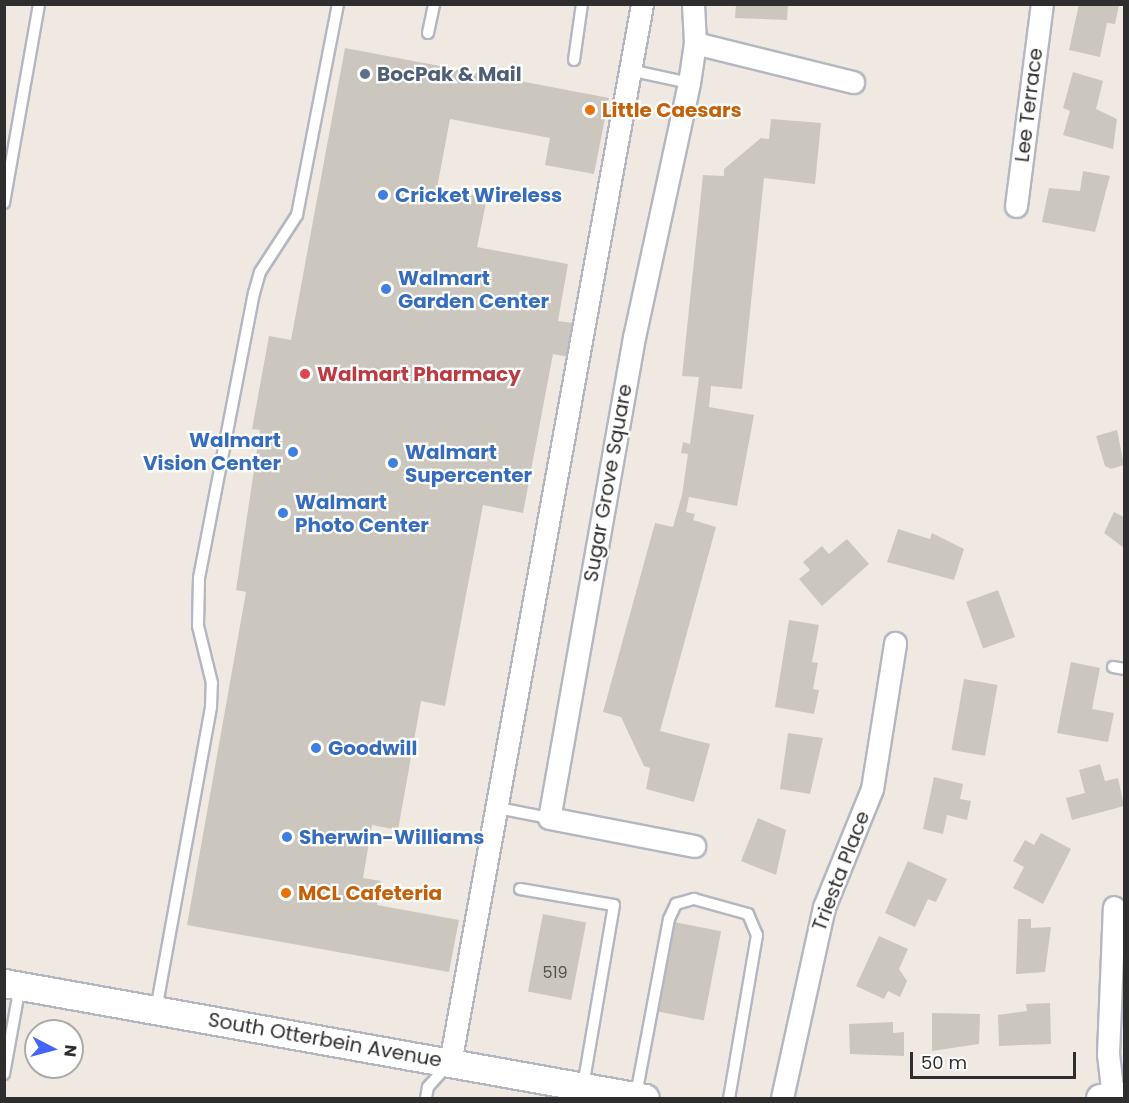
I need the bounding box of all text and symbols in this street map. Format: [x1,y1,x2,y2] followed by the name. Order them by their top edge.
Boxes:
[1010,46,1048,164] street label: Lee Terrace
[377,62,522,86] place label: BocPak & Mail
[358,67,372,81] marker: BocPak & Mail
[602,98,742,122] place label: Little Caesars
[583,103,597,117] marker: Little Caesars
[395,183,562,207] place label: Cricket Wireless
[376,188,390,202] marker: Cricket Wireless
[398,266,549,313] place label: Walmart Garden Center
[379,282,393,296] marker: Walmart Garden Center
[317,362,521,386] place label: Walmart Pharmacy
[298,367,312,381] marker: Walmart Pharmacy
[579,382,637,584] street label: Sugar Grove Square
[143,428,281,475] place label: Walmart Vision Center
[405,440,532,487] place label: Walmart Supercenter
[286,445,300,459] marker: Walmart Vision Center
[386,456,400,470] marker: Walmart Supercenter
[295,490,429,537] place label: Walmart Photo Center
[276,506,290,520] marker: Walmart Photo Center
[328,736,417,760] place label: Goodwill
[309,741,323,755] marker: Goodwill
[807,808,875,934] street label: Triesta Place
[299,825,485,849] place label: Sherwin-Williams
[280,830,294,844] marker: Sherwin-Williams
[298,881,442,905] place label: MCL Cafeteria
[279,886,293,900] marker: MCL Cafeteria
[542,963,568,983] house number: 519
[206,1008,444,1072] street label: South Otterbein Avenue
[24,1019,84,1079] north arrow
[913,1040,1080,1078] scale bar
[58,1044,82,1058] text: N
[921,1050,967,1075] text: 50 m

